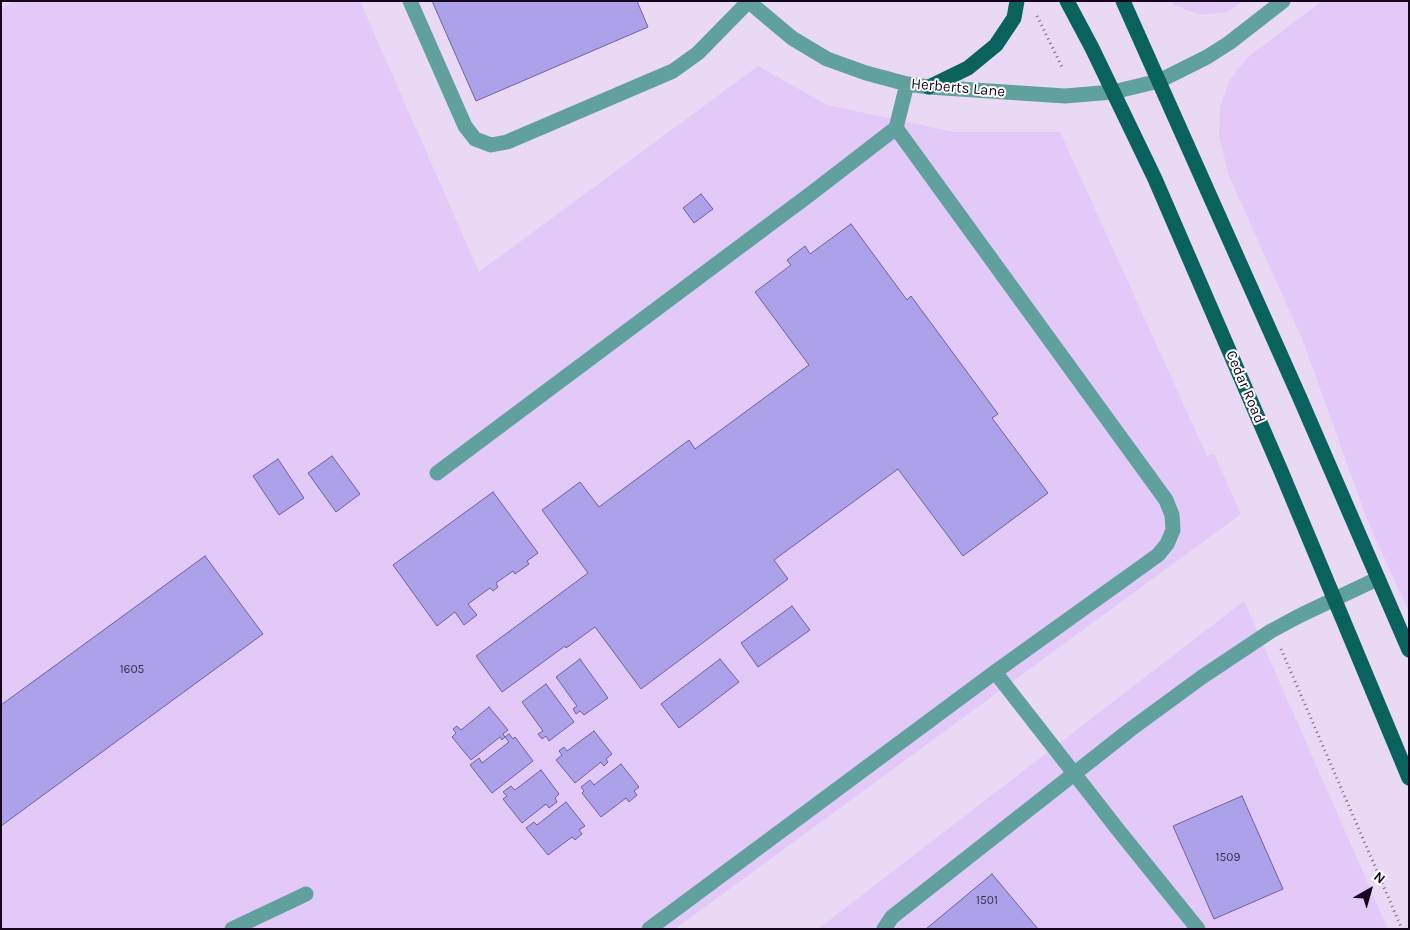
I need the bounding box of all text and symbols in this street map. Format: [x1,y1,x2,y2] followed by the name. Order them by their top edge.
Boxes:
[910,75,1006,101] street label: Herberts Lane
[1222,348,1268,426] street label: Cedar Road
[120,663,144,677] house number: 1605
[1216,851,1240,865] house number: 1509
[1345,865,1395,915] north arrow
[1370,868,1389,888] text: N
[976,894,998,908] house number: 1501

